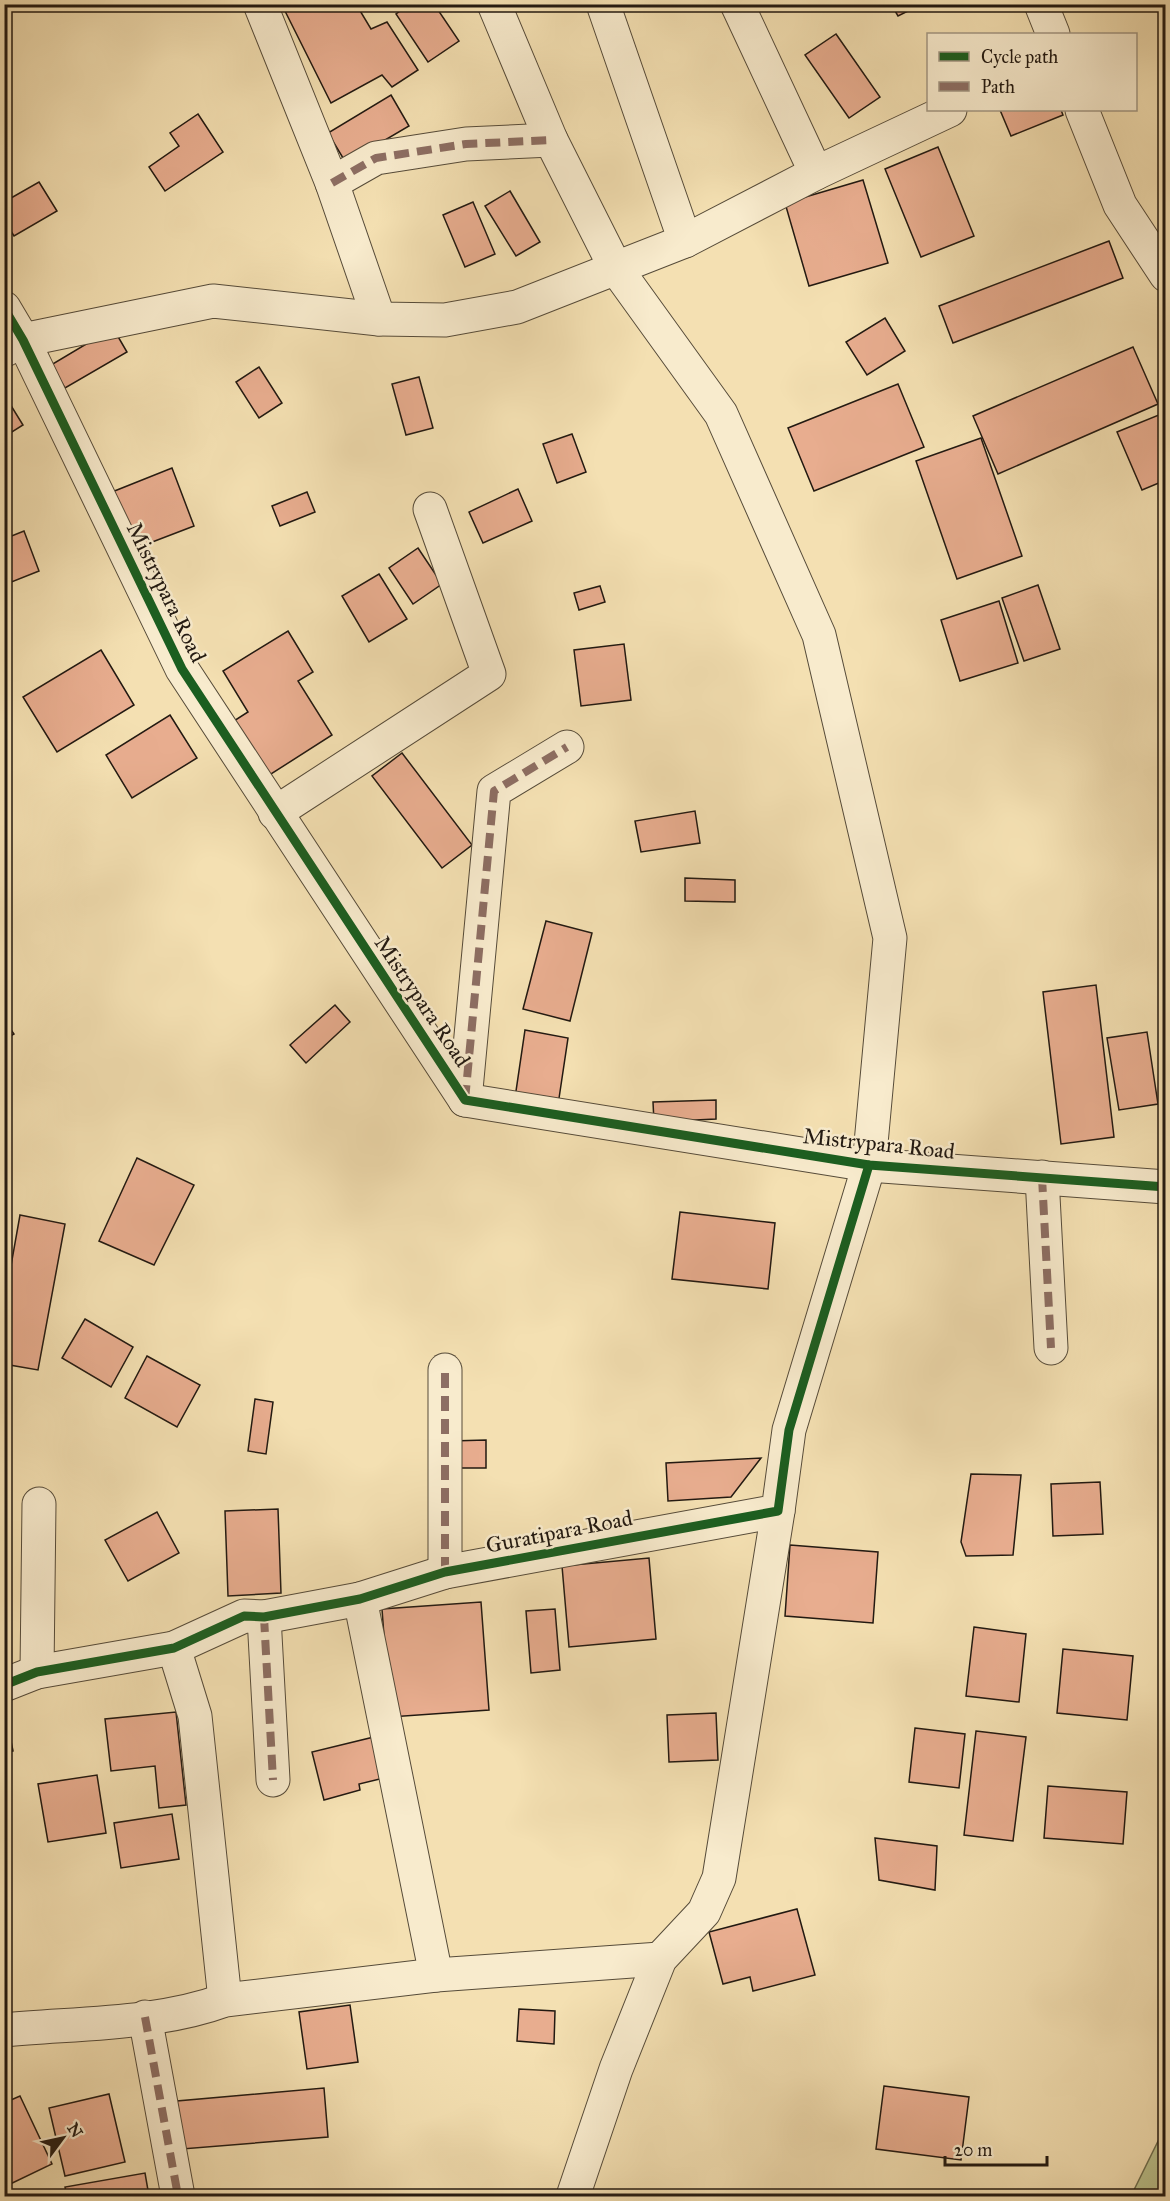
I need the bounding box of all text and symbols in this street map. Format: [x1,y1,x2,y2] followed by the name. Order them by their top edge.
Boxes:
[927,33,1137,111] legend
[981,46,1058,68] text: Cycle path
[981,76,1015,98] text: Path
[121,518,212,667] street label: Mistrypara Road
[369,930,476,1072] street label: Mistrypara Road
[802,1122,956,1165] street label: Mistrypara Road
[484,1504,635,1559] street label: Guratipara Road
[33,2108,93,2168] north arrow
[63,2119,87,2141] text: N
[945,2129,1047,2167] scale bar
[954,2139,992,2161] text: 20 m

